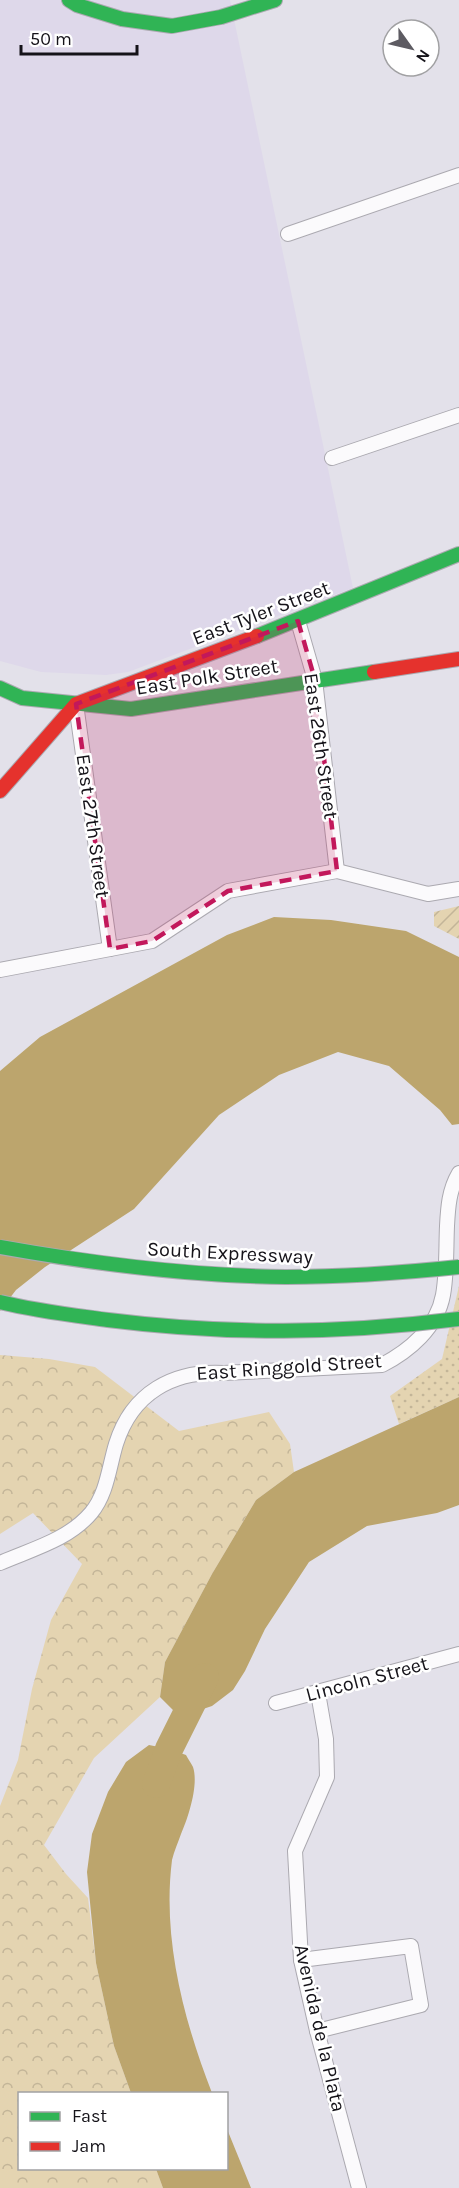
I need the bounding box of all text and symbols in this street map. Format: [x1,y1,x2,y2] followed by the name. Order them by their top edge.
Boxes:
[21,18,136,56] scale bar
[381,18,441,78] north arrow
[30,28,72,50] text: 50 m
[412,46,434,66] text: N
[189,576,334,650] street label: East Tyler Street
[134,654,280,700] street label: East Polk Street
[299,671,343,821] street label: East 26th Street
[72,752,115,900] street label: East 27th Street
[147,1237,313,1269] street label: South Expressway
[195,1349,383,1385] street label: East Ringgold Street
[303,1651,431,1706] street label: Lincoln Street
[290,1942,350,2114] street label: Avenida de la Plata
[18,2092,228,2170] legend
[72,2105,107,2127] text: Fast
[72,2135,106,2157] text: Jam

